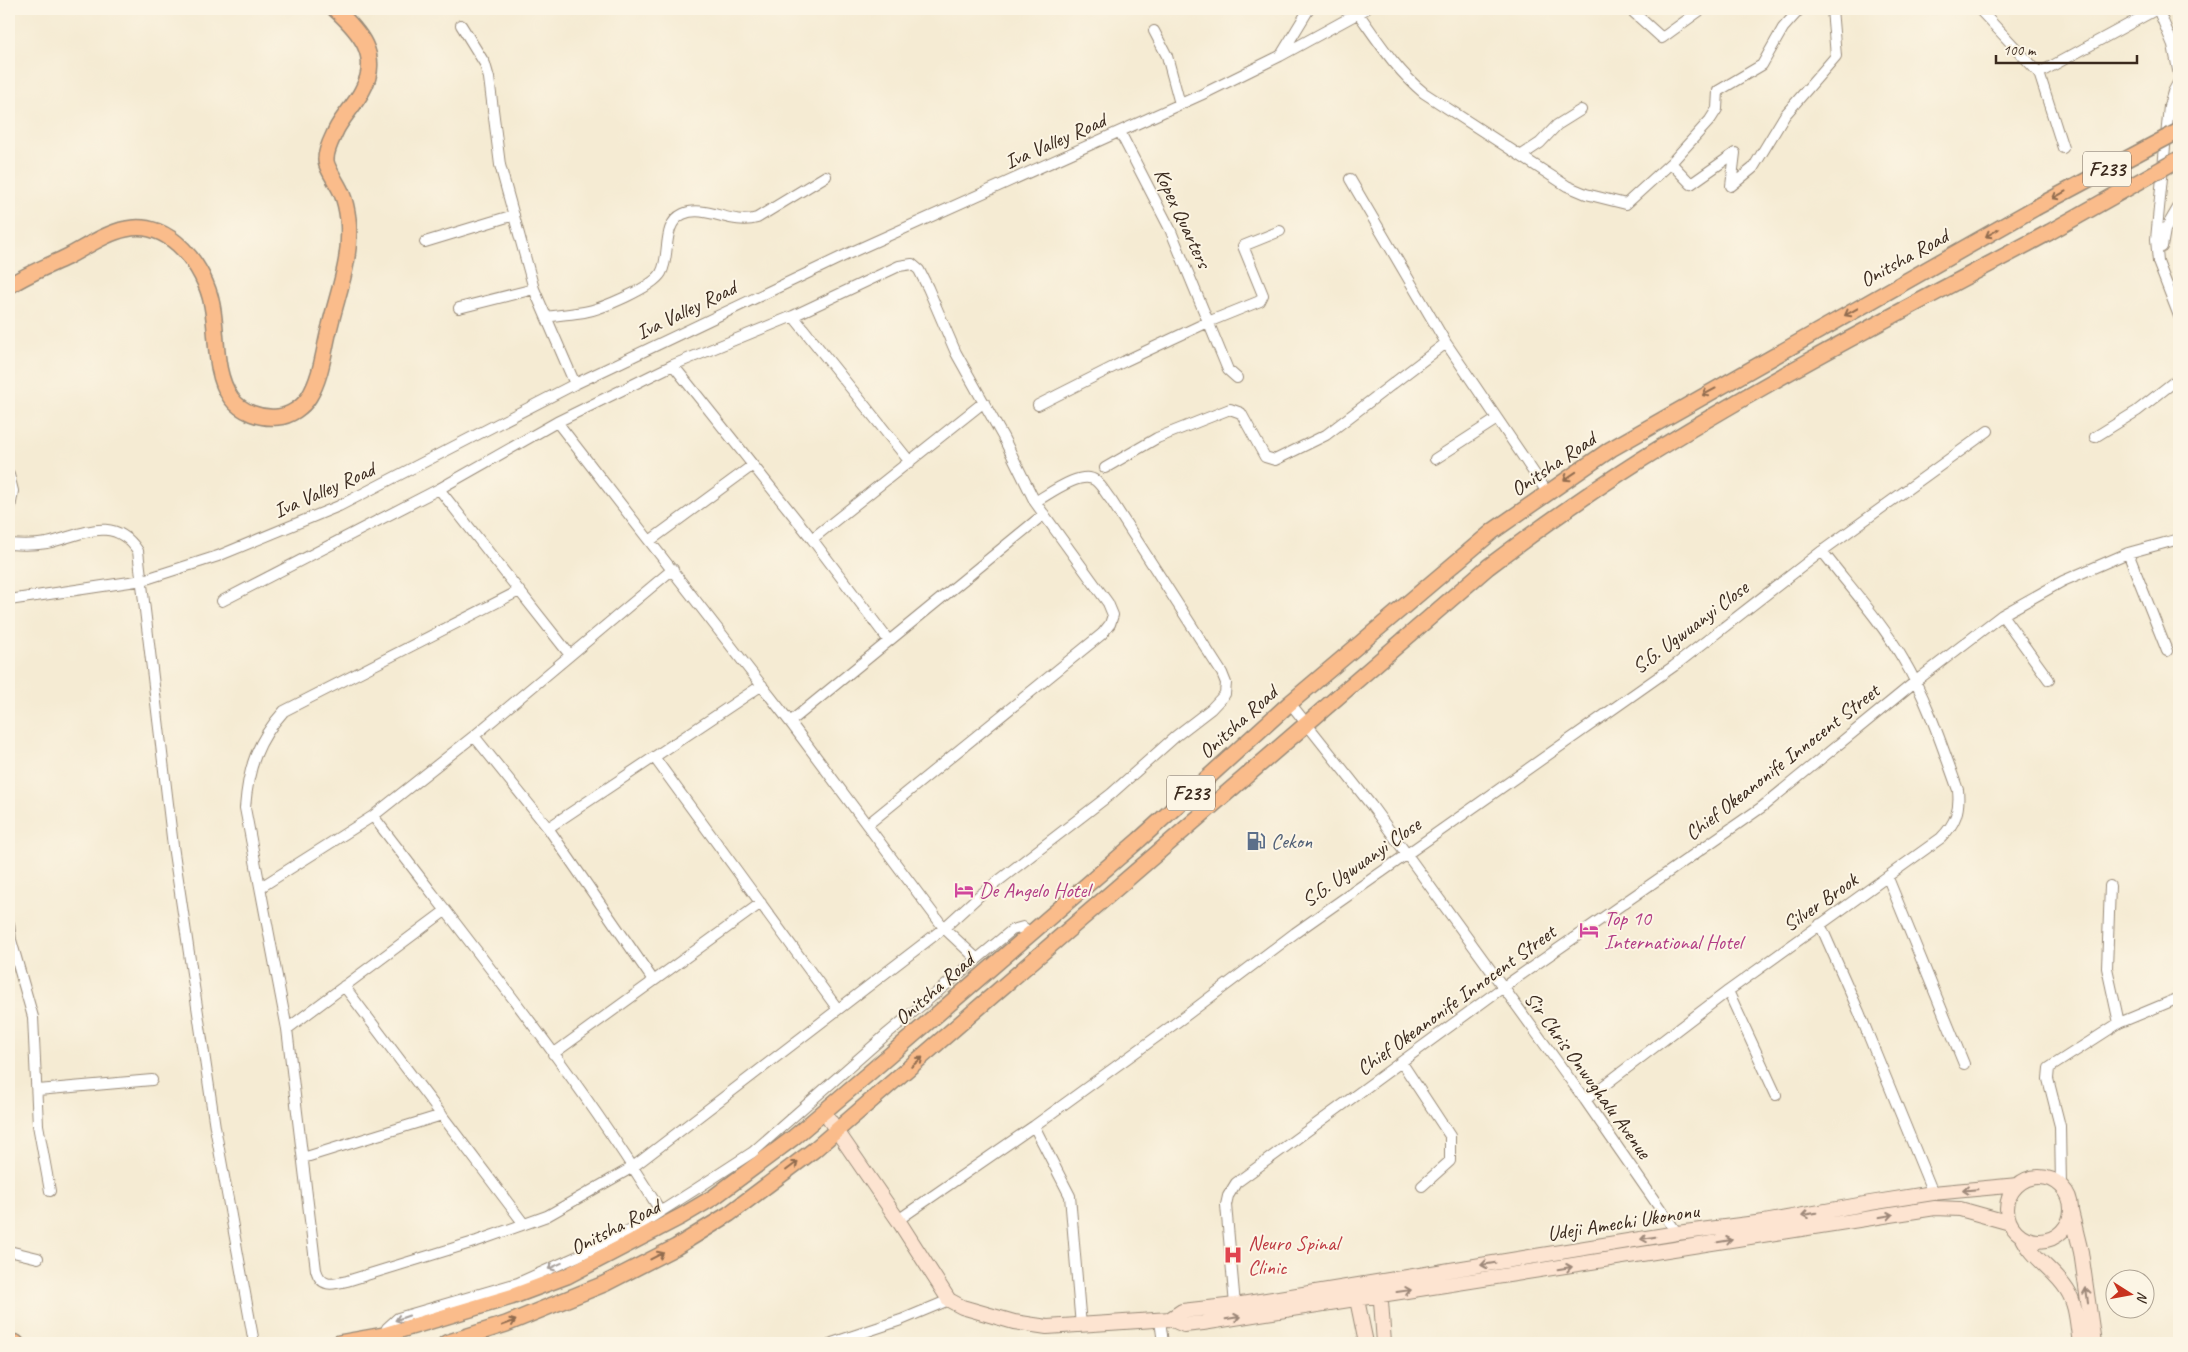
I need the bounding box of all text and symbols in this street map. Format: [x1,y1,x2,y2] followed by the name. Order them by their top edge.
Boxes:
[1996,32,2137,64] scale bar
[2003,41,2037,60] text: 100 m
[1000,106,1113,175] street label: Iva Valley Road
[2083,152,2131,186] road number: F233
[1149,164,1218,274] street label: Kopex Quarters
[2052,191,2067,200] one-way arrow
[1855,221,1956,293] street label: Onitsha Road
[1986,228,2000,238] one-way arrow
[632,273,744,345] street label: Iva Valley Road
[1843,307,1858,317] one-way arrow
[1702,388,1717,397] one-way arrow
[1505,424,1604,502] street label: Onitsha Road
[269,455,382,524] street label: Iva Valley Road
[1564,472,1578,482] one-way arrow
[1627,574,1754,679] street label: S.G. Ugwuanyi Close
[1193,677,1286,764] street label: Onitsha Road
[1679,677,1886,846] street label: Chief Okeanonife Innocent Street
[1167,776,1215,810] road number: F233
[1297,811,1426,913] street label: S.G. Ugwuanyi Close
[1271,828,1313,854] place label: Cekon
[1245,830,1267,852] fuel station icon: Cekon
[1778,866,1864,937] street label: Silver Brook
[979,877,1093,903] place label: De Angelo Hotel
[953,879,975,901] hotel icon: De Angelo Hotel
[1604,905,1746,955] place label: Top 10 International Hotel
[1351,918,1562,1081] street label: Chief Okeanonife Innocent Street
[1578,919,1600,941] hotel icon: Top 10 International Hotel
[889,945,982,1031] street label: Onitsha Road
[1519,986,1658,1164] street label: Sir Chris Onwughalu Avenue
[910,1056,923,1068] one-way arrow
[785,1161,798,1172] one-way arrow
[1962,1185,1978,1195] one-way arrow
[566,1192,667,1261] street label: Onitsha Road
[1545,1197,1702,1247] street label: Udeji Amechi Ukononu
[1801,1209,1817,1219] one-way arrow
[1878,1210,1894,1220] one-way arrow
[1248,1230,1342,1280] place label: Neuro Spinal Clinic
[1641,1233,1657,1243] one-way arrow
[1717,1236,1733,1246] one-way arrow
[1222,1244,1244,1266] hospital icon: Neuro Spinal Clinic
[650,1251,665,1261] one-way arrow
[1480,1259,1496,1269] one-way arrow
[548,1262,563,1272] one-way arrow
[1557,1262,1573,1272] one-way arrow
[2106,1270,2156,1320] north arrow
[1396,1286,1412,1296] one-way arrow
[2082,1287,2092,1303] one-way arrow
[2133,1291,2151,1305] text: N
[1224,1313,1240,1323] one-way arrow
[394,1314,410,1323] one-way arrow
[501,1318,516,1327] one-way arrow

